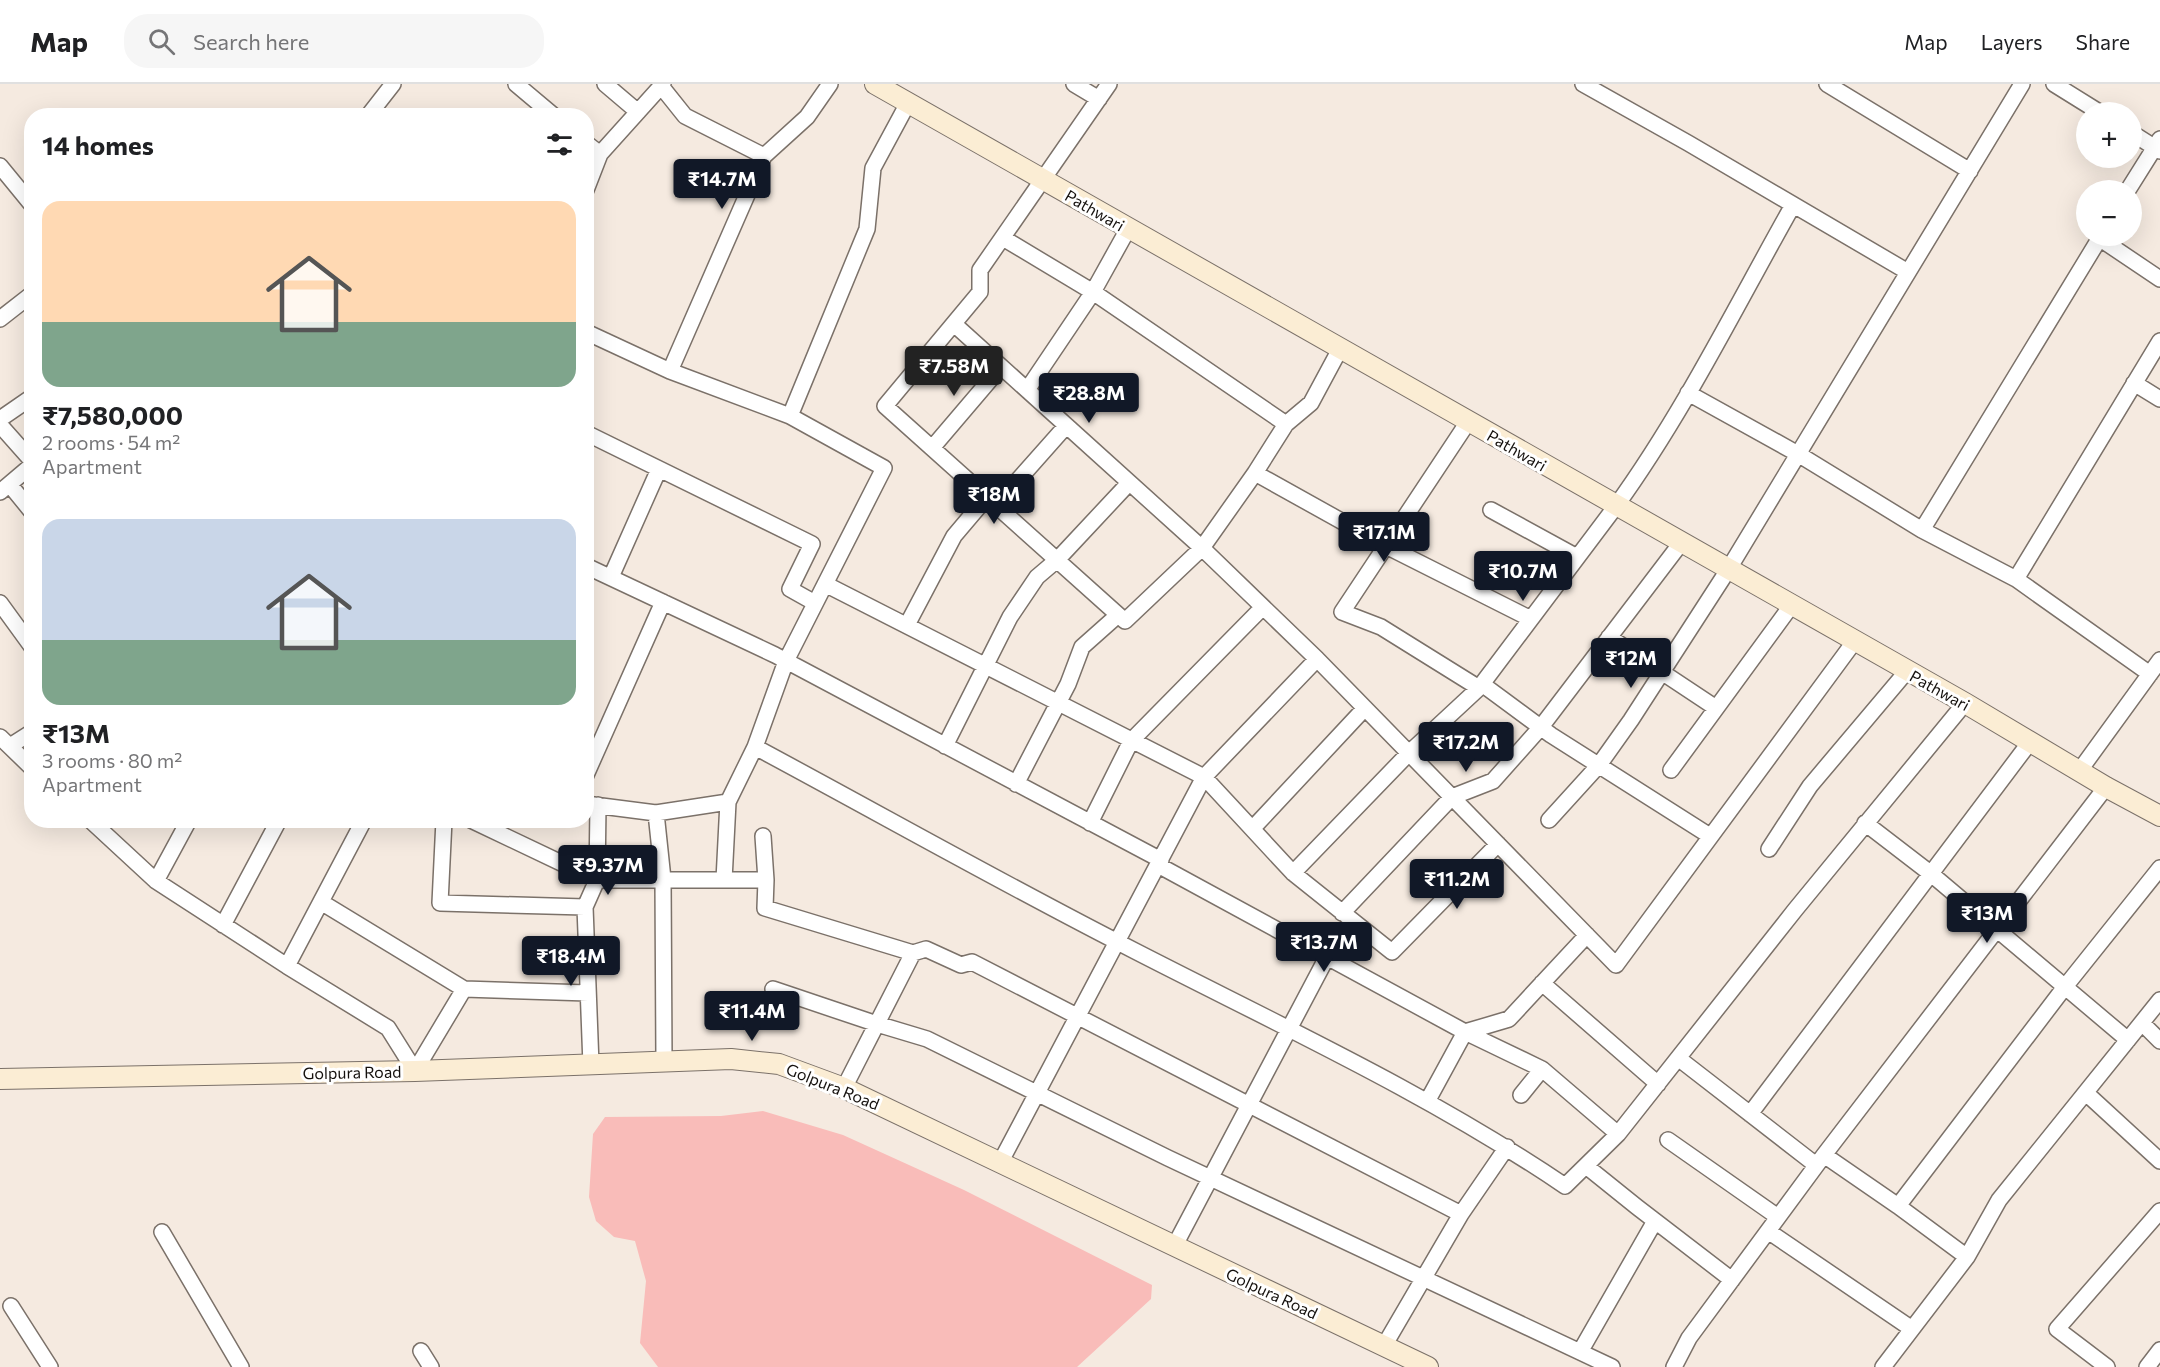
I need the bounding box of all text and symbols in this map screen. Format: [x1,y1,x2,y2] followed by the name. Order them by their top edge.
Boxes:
[124,14,544,68] search box
[30,24,88,58] text: Map
[145,25,178,58] icon: search
[193,28,309,55] text: Search here
[1904,29,1948,54] text: Map
[1981,29,2043,54] text: Layers
[2076,29,2130,54] text: Share
[2076,102,2142,246] map controls
[2076,102,2142,168] button: +
[543,128,576,161] icon: filters
[42,129,154,160] text: 14 homes
[673,159,771,210] pin: ₹14.7M
[688,166,756,190] text: ₹14.7M
[2076,180,2142,246] button: −
[1062,185,1128,235] street label: Pathwari
[255,240,363,348] icon: home
[905,346,1003,397] pin: ₹7.58M
[919,353,989,377] text: ₹7.58M
[1040,373,1138,424] pin: ₹28.8M
[1053,380,1125,404] text: ₹28.8M
[42,399,183,430] text: ₹7,580,000
[1484,425,1550,475] street label: Pathwari
[42,430,180,454] text: 2 rooms · 54 m²
[42,454,142,478] text: Apartment
[958,474,1030,525] pin: ₹18M
[967,481,1021,505] text: ₹18M
[1335,512,1433,563] pin: ₹17.1M
[1353,519,1415,543] text: ₹17.1M
[1474,551,1572,602] pin: ₹10.7M
[255,558,363,666] icon: home
[1488,558,1558,582] text: ₹10.7M
[1595,638,1667,689] pin: ₹12M
[1605,645,1657,669] text: ₹12M
[1907,666,1973,714] street label: Pathwari
[42,717,110,748] text: ₹13M
[1417,722,1515,773] pin: ₹17.2M
[1433,729,1499,753] text: ₹17.2M
[42,748,182,772] text: 3 rooms · 80 m²
[42,772,142,796] text: Apartment
[559,845,657,896] pin: ₹9.37M
[572,852,644,876] text: ₹9.37M
[1408,859,1506,910] pin: ₹11.2M
[1424,866,1490,890] text: ₹11.2M
[1951,893,2023,944] pin: ₹13M
[1961,900,2013,924] text: ₹13M
[1275,922,1373,973] pin: ₹13.7M
[1290,929,1358,953] text: ₹13.7M
[522,936,620,987] pin: ₹18.4M
[536,943,606,967] text: ₹18.4M
[703,991,801,1042] pin: ₹11.4M
[718,998,786,1022] text: ₹11.4M
[784,1059,882,1113] street label: Golpura Road
[302,1062,402,1082] street label: Golpura Road
[1223,1264,1321,1322] street label: Golpura Road

